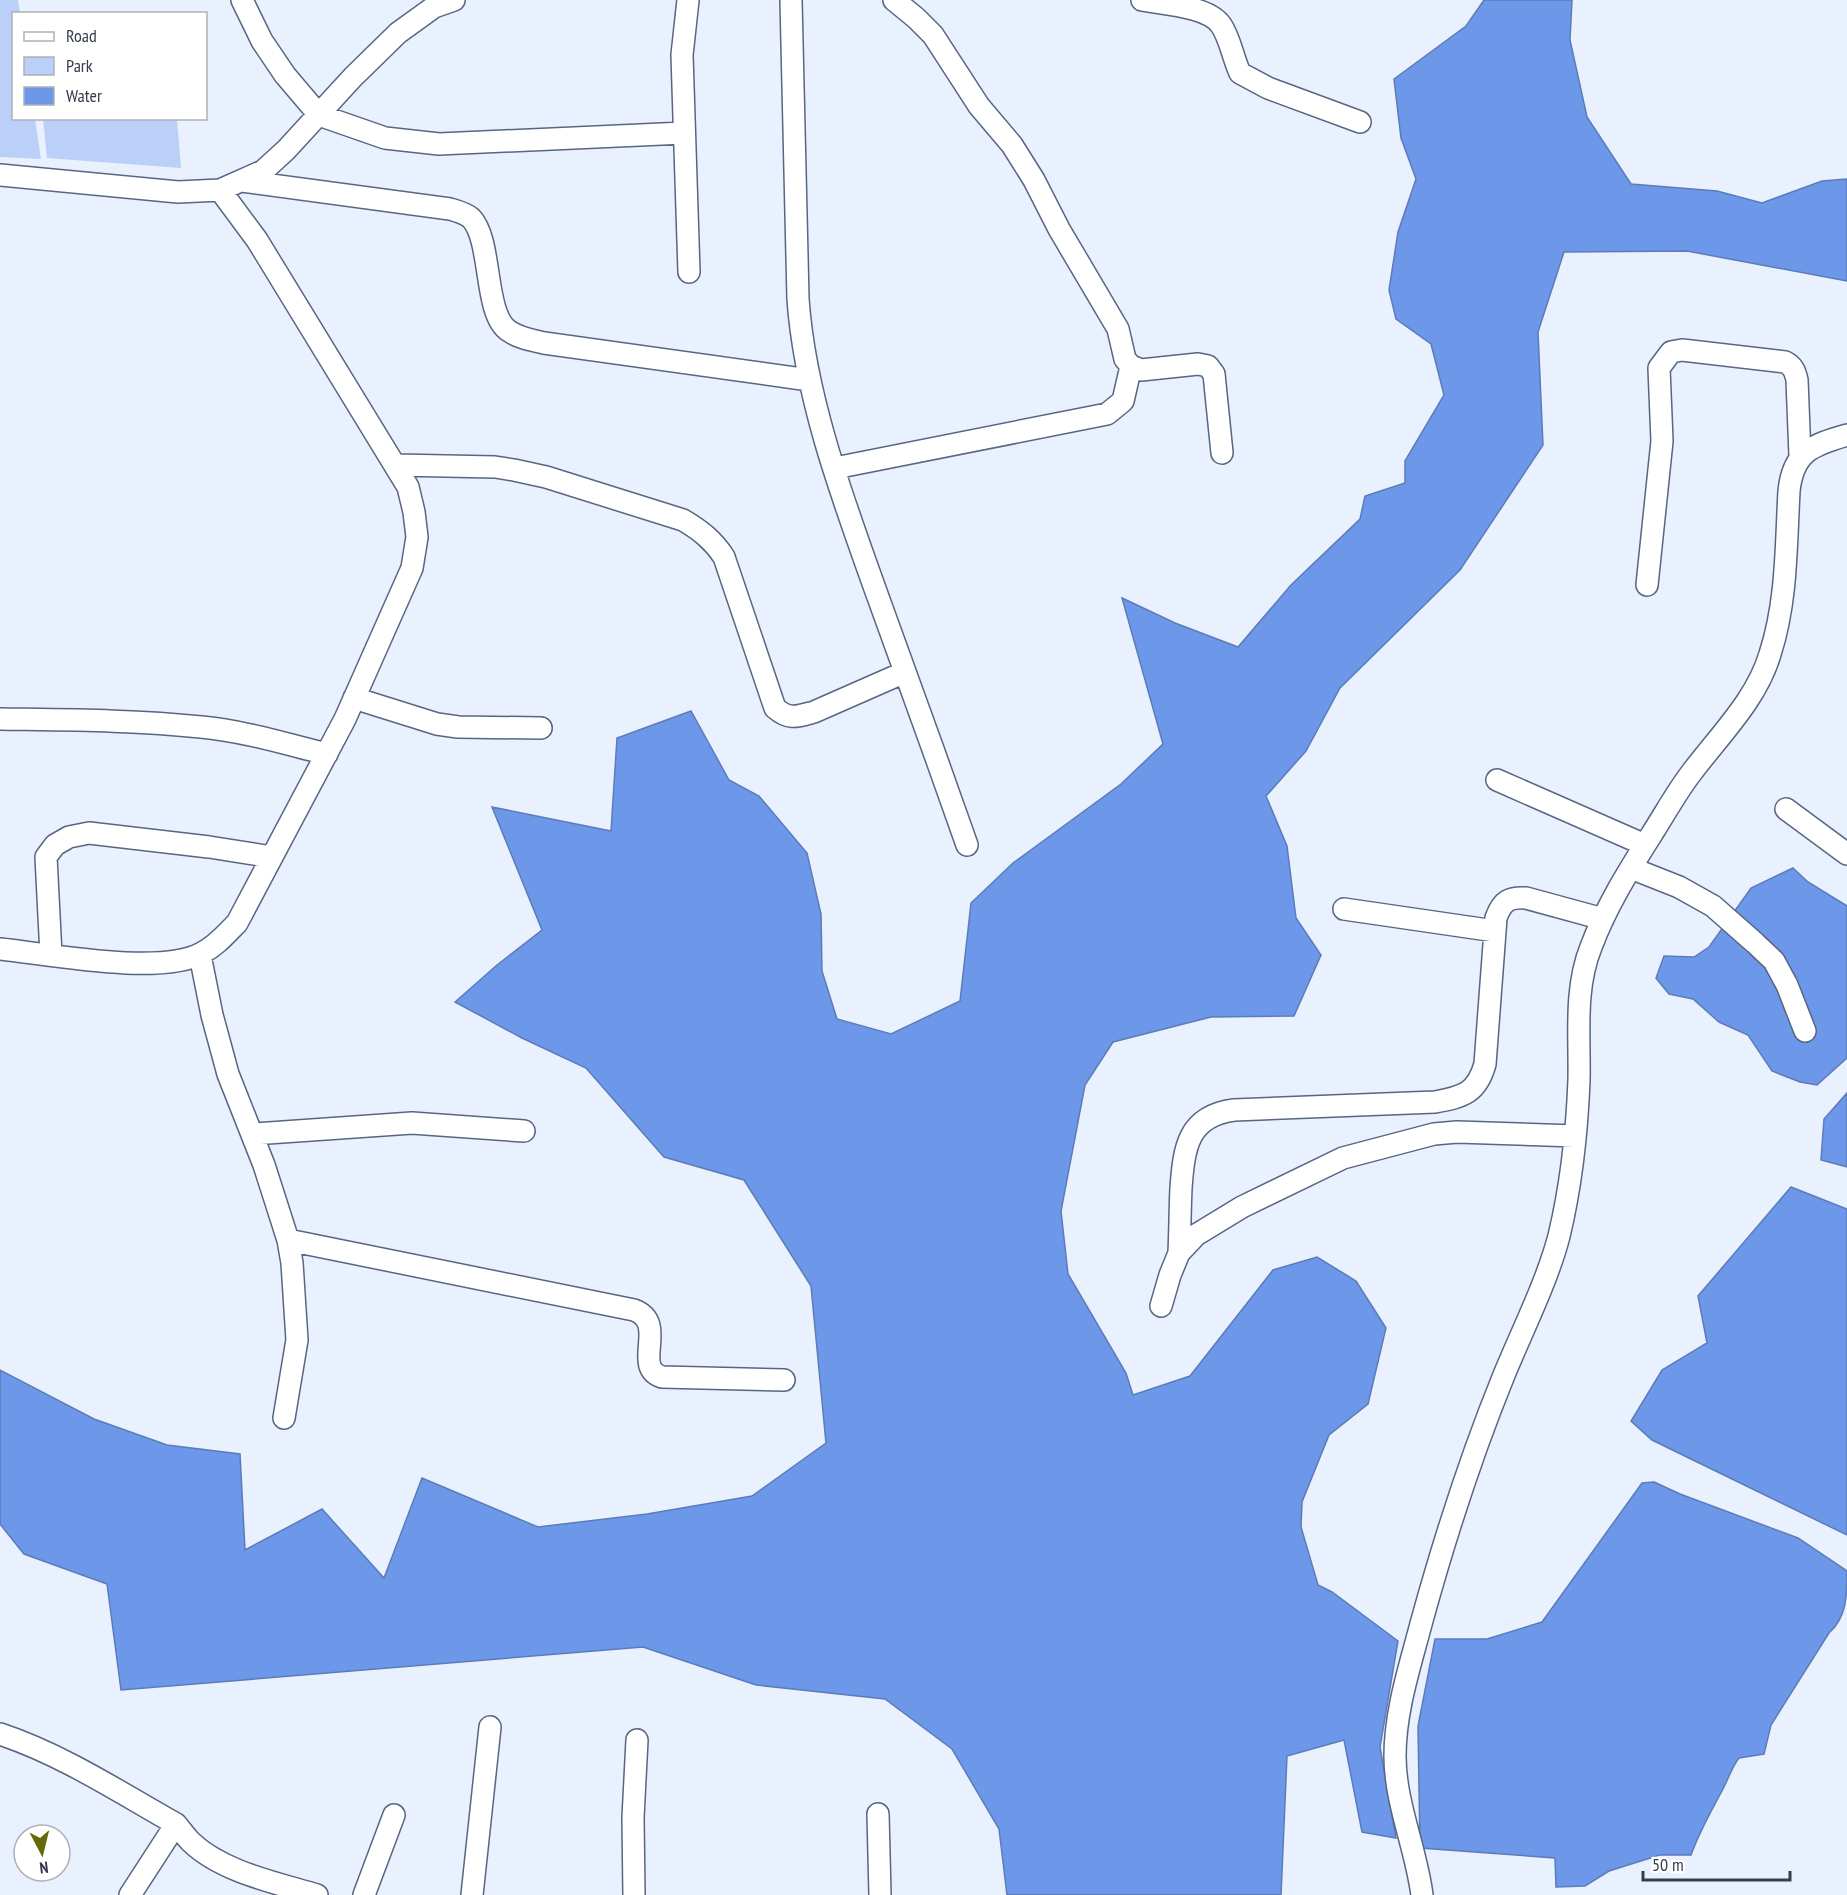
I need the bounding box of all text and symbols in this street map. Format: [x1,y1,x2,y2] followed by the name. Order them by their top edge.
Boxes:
[12,12,207,120] legend
[66,24,97,47] text: Road
[66,54,93,77] text: Park
[66,84,102,107] text: Water
[12,1823,72,1883] north arrow
[1643,1844,1790,1882] scale bar
[1652,1853,1684,1876] text: 50 m
[38,1857,49,1878] text: N

